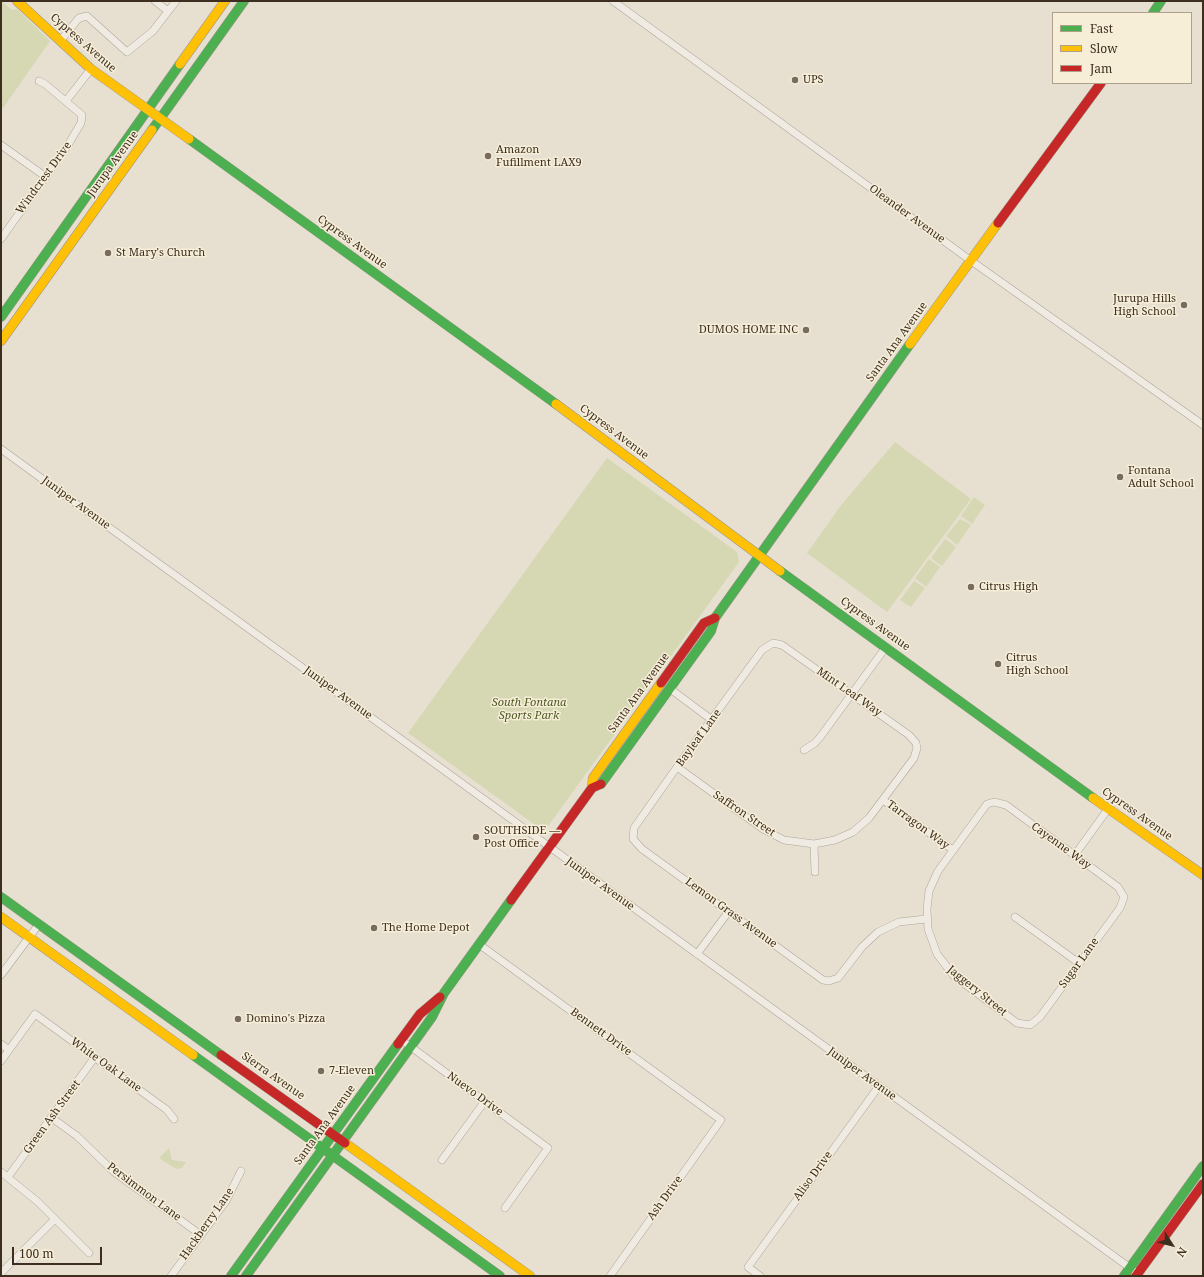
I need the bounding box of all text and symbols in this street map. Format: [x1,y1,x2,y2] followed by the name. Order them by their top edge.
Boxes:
[47,11,119,75] street label: Cypress Avenue
[1052,12,1192,84] legend
[1090,20,1113,37] text: Fast
[1090,40,1118,57] text: Slow
[1090,60,1112,77] text: Jam
[803,73,824,87] place label: UPS
[790,75,800,85] marker: UPS
[85,128,141,200] street label: Jurupa Avenue
[13,139,75,217] street label: Windcrest Drive
[496,143,582,169] place label: Amazon Fufillment LAX9
[483,151,493,161] marker: Amazon Fufillment LAX9
[866,182,948,246] street label: Oleander Avenue
[315,212,389,272] street label: Cypress Avenue
[116,246,205,260] place label: St Mary's Church
[103,248,113,258] marker: St Mary's Church
[1113,292,1176,318] place label: Jurupa Hills High School
[864,300,930,384] street label: Santa Ana Avenue
[1179,300,1189,310] marker: Jurupa Hills High School
[699,323,798,337] place label: DUMOS HOME INC
[801,325,811,335] marker: DUMOS HOME INC
[577,402,651,462] street label: Cypress Avenue
[1128,464,1194,490] place label: Fontana Adult School
[1115,472,1125,482] marker: Fontana Adult School
[39,474,113,532] street label: Juniper Avenue
[979,580,1038,594] place label: Citrus High
[966,582,976,592] marker: Citrus High
[838,594,912,654] street label: Cypress Avenue
[606,651,672,735] street label: Santa Ana Avenue
[1006,651,1068,677] place label: Citrus High School
[993,659,1003,669] marker: Citrus High School
[301,664,375,722] street label: Juniper Avenue
[814,665,884,719] street label: Mint Leaf Way
[492,696,566,722] park label: South Fontana Sports Park
[674,707,724,769] street label: Bayleaf Lane
[1099,785,1175,843] street label: Cypress Avenue
[710,788,778,840] street label: Saffron Street
[884,798,952,852] street label: Tarragon Way
[1029,820,1093,872] street label: Cayenne Way
[484,824,560,850] place label: SOUTHSIDE — Post Office
[471,832,481,842] marker: SOUTHSIDE — Post Office
[563,855,637,913] street label: Juniper Avenue
[682,875,780,951] street label: Lemon Grass Avenue
[382,921,470,935] place label: The Home Depot
[369,923,379,933] marker: The Home Depot
[1056,935,1102,991] street label: Sugar Lane
[945,963,1009,1019] street label: Jaggery Street
[568,1005,634,1059] street label: Bennett Drive
[246,1012,326,1026] place label: Domino's Pizza
[233,1014,243,1024] marker: Domino's Pizza
[68,1035,144,1095] street label: White Oak Lane
[825,1045,899,1103] street label: Juniper Avenue
[239,1049,307,1103] street label: Sierra Avenue
[329,1064,374,1078] place label: 7-Eleven
[316,1066,326,1076] marker: 7-Eleven
[445,1069,505,1119] street label: Nuevo Drive
[21,1078,83,1156] street label: Green Ash Street
[292,1083,358,1167] street label: Santa Ana Avenue
[791,1149,835,1203] street label: Aliso Drive
[104,1160,184,1224] street label: Persimmon Lane
[645,1173,685,1223] street label: Ash Drive
[177,1185,237,1263] street label: Hackberry Lane
[1152,1225,1192,1265] north arrow
[14,1239,104,1265] scale bar
[1174,1244,1191,1260] text: N
[19,1245,54,1262] text: 100 m

